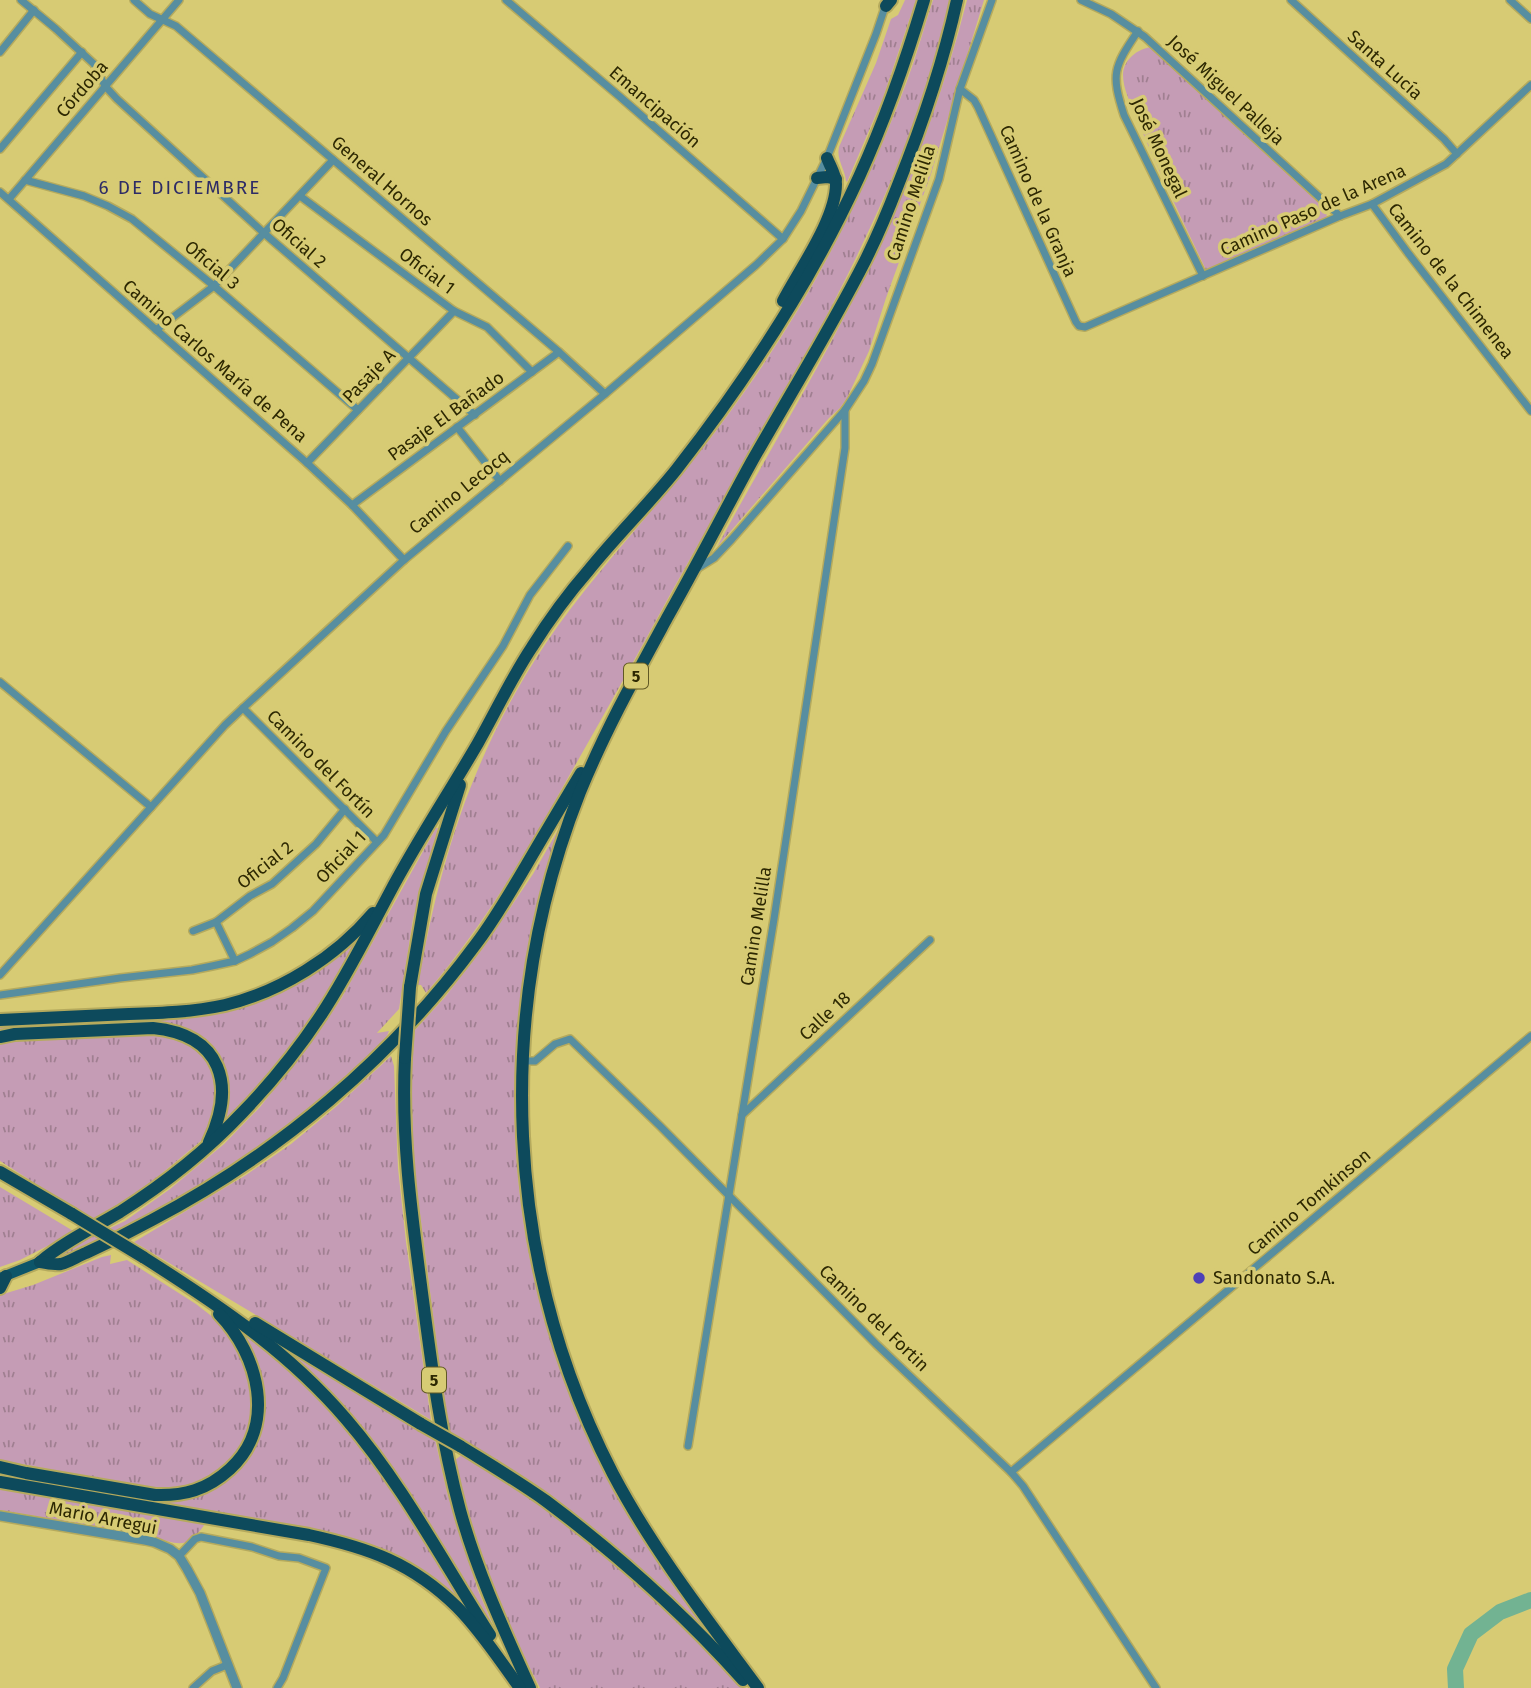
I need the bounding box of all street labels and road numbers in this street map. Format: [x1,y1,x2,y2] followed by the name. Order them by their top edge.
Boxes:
[1343,25,1427,105] street label: Santa Lucía
[1163,30,1289,150] street label: José Miguel Palleja
[51,56,113,122] street label: Córdoba
[605,61,705,153] street label: Emancipación
[1126,95,1192,201] street label: José Monegal
[995,122,1081,280] street label: Camino de la Granja
[327,131,437,231] street label: General Hornos
[882,142,940,264] street label: Camino Melilla
[1217,159,1409,261] street label: Camino Paso de la Arena
[1383,199,1519,363] street label: Camino de la Chimenea
[267,213,331,273] street label: Oficial 2
[180,236,244,294] street label: Oficial 3
[395,243,459,299] street label: Oficial 1
[118,275,312,447] street label: Camino Carlos María de Pena
[338,344,401,408] street label: Pasaje A
[384,366,508,466] street label: Pasaje El Bañado
[405,445,513,539] street label: Camino Lecocq
[624,664,648,688] road number: 5
[262,705,380,823] street label: Camino del Fortín
[311,826,371,888] street label: Oficial 1
[233,836,297,894] street label: Oficial 2
[736,865,776,987] street label: Camino Melilla
[795,987,855,1045] street label: Calle 18
[1243,1144,1375,1260] street label: Camino Tomkinson
[814,1260,934,1376] street label: Camino del Fortin
[422,1368,446,1392] road number: 5
[47,1497,159,1539] street label: Mario Arregui

